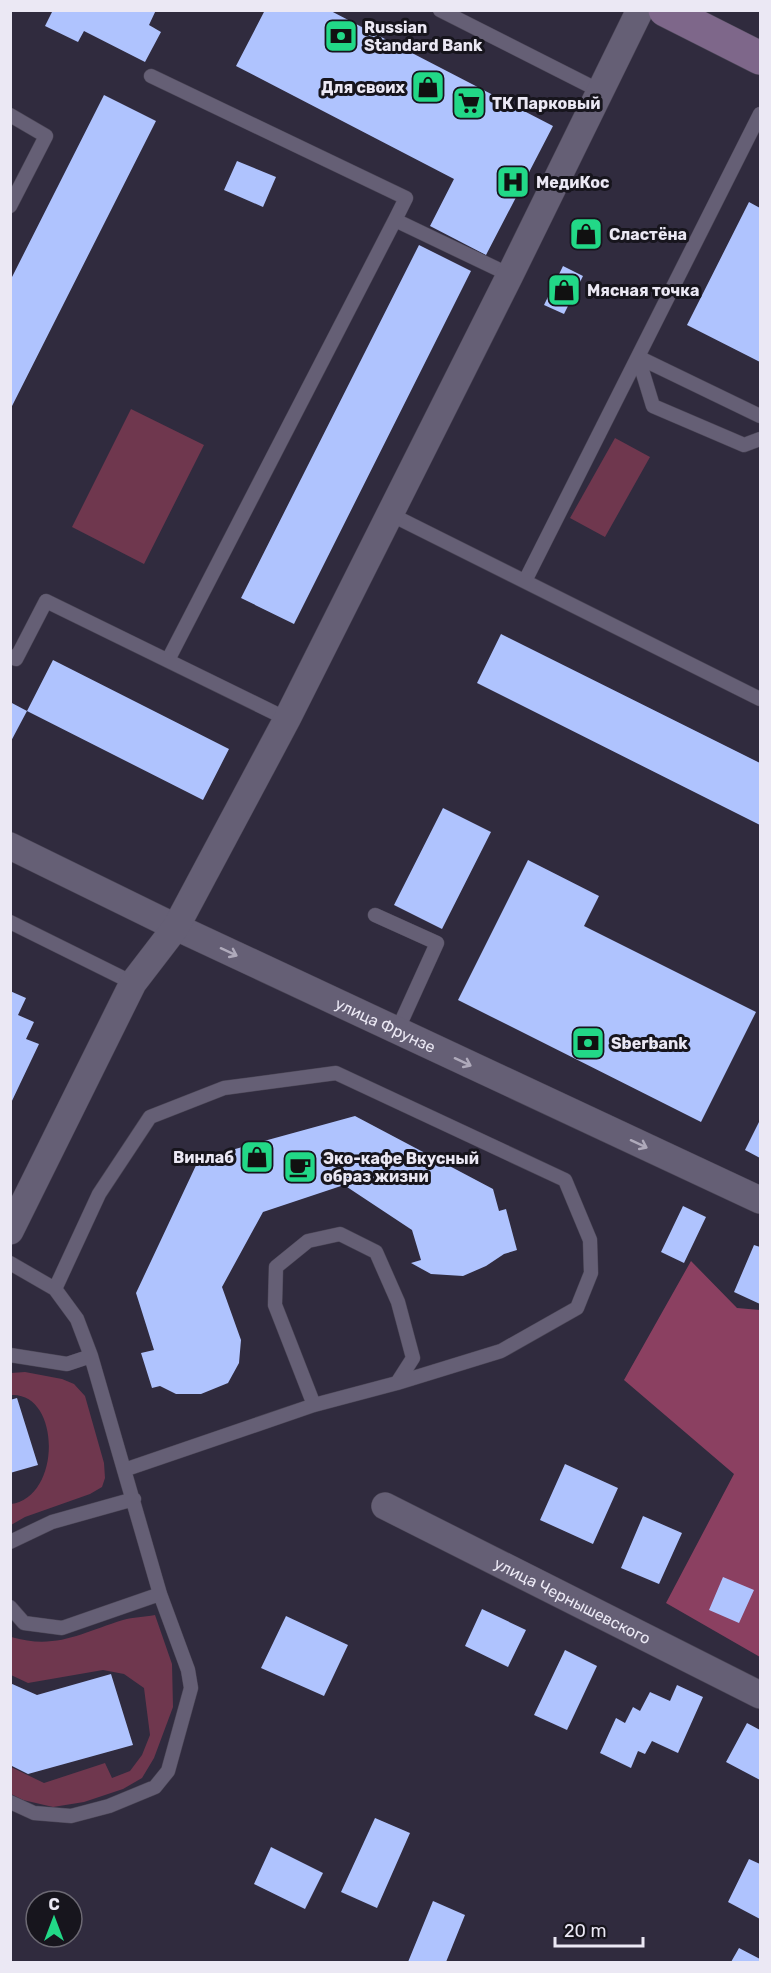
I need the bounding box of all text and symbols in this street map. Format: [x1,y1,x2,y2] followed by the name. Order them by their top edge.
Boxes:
[323,18,359,54] bank icon: Russian Standard Bank
[364,18,483,55] place label: Russian Standard Bank
[410,69,446,105] shop icon: Для своих
[321,78,406,97] place label: Для своих
[451,85,487,121] supermarket icon: ТК Парковый
[492,94,600,113] place label: ТК Парковый
[495,164,531,200] hospital icon: МедиКос
[536,173,609,192] place label: МедиКос
[568,216,604,252] shop icon: Сластёна
[609,225,687,244] place label: Сластёна
[546,272,582,308] shop icon: Мясная точка
[587,281,699,300] place label: Мясная точка
[220,946,238,958] one-way arrow
[332,994,439,1057] street label: улица Фрунзе
[570,1025,606,1061] bank icon: Sberbank
[611,1034,688,1053] place label: Sberbank
[453,1056,471,1068] one-way arrow
[239,1139,275,1175] shop icon: Винлаб
[630,1139,648,1150] one-way arrow
[173,1148,234,1167] place label: Винлаб
[282,1149,318,1185] cafe icon: Эко-кафе Вкусный образ жизни
[323,1149,479,1186] place label: Эко-кафе Вкусный образ жизни
[491,1554,654,1648] street label: улица Чернышевского
[24,1889,84,1949] north arrow
[48,1895,60,1914] text: С
[555,1910,644,1948] scale bar
[564,1920,606,1942] text: 20 m

